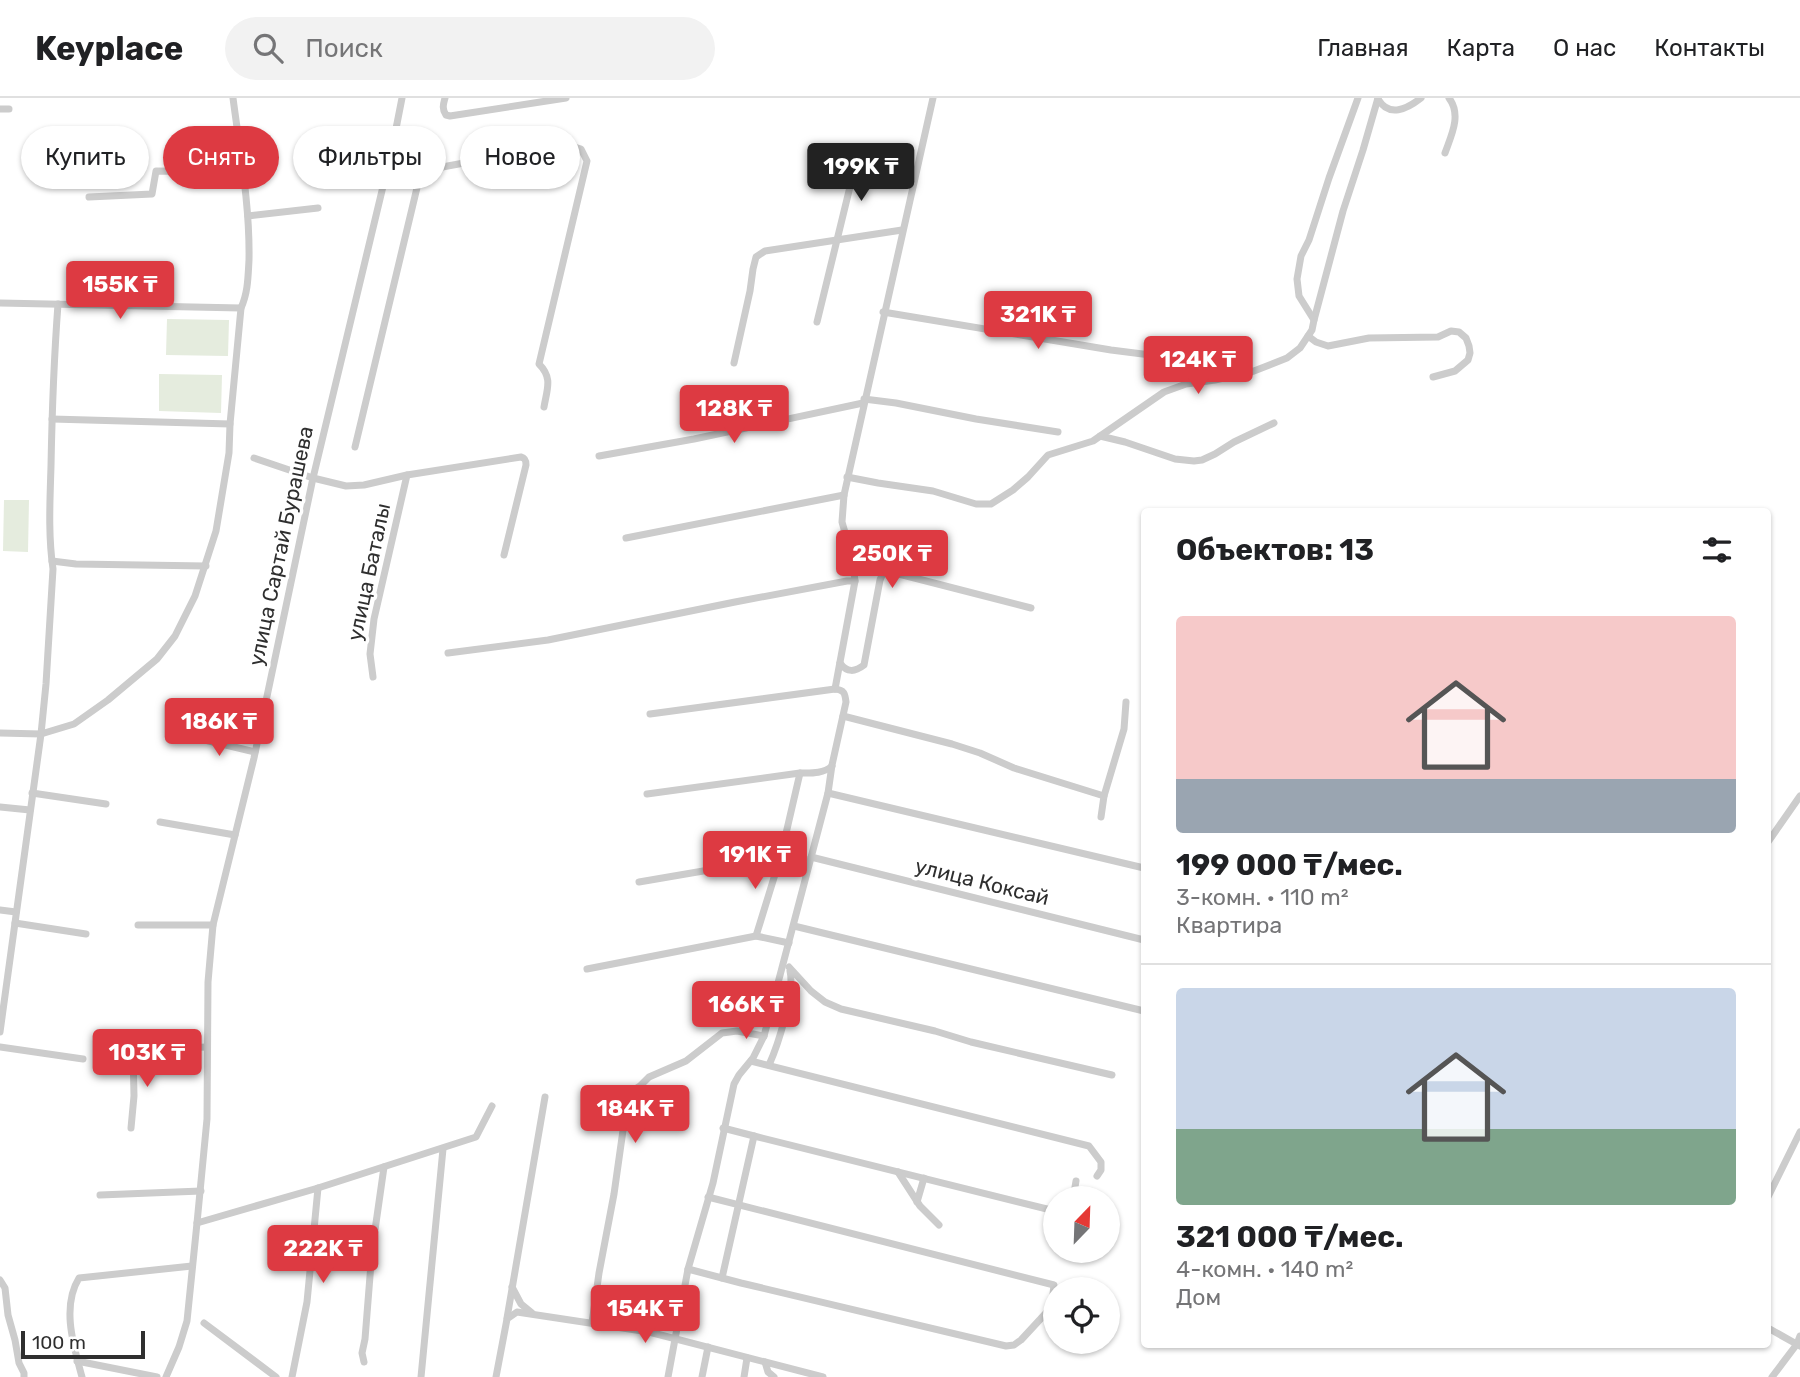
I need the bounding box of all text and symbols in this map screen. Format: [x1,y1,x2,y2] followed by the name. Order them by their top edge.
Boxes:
[225,17,715,80] search box
[35,29,183,68] text: Keyplace
[249,29,287,67] icon: search
[305,33,383,64] text: Поиск
[1317,34,1409,62] text: Главная
[1447,34,1515,62] text: Карта
[1553,34,1616,62] text: О нас
[1654,34,1765,62] text: Контакты
[21,126,149,189] chip: Купить
[163,126,279,189] chip: Снять
[293,126,446,189] chip: Фильтры
[460,126,580,189] chip: Новое
[804,144,918,203] pin: 199K ₸
[823,152,899,180] text: 199K ₸
[63,262,177,321] pin: 155K ₸
[82,270,158,298] text: 155K ₸
[981,292,1095,351] pin: 321K ₸
[1000,300,1076,328] text: 321K ₸
[1141,336,1255,396] pin: 124K ₸
[1160,345,1236,373] text: 124K ₸
[677,386,791,445] pin: 128K ₸
[696,394,772,422] text: 128K ₸
[243,424,318,668] street label: улица Сартай Бурашева
[342,501,395,643] street label: улица Баталы
[835,531,949,590] pin: 250K ₸
[1698,531,1736,569] icon: filters
[1176,532,1374,568] text: Объектов: 13
[852,539,932,567] text: 250K ₸
[1393,662,1519,788] icon: home
[162,698,276,758] pin: 186K ₸
[181,707,257,735] text: 186K ₸
[698,832,812,891] pin: 191K ₸
[719,840,791,868] text: 191K ₸
[1176,847,1403,883] text: 199 000 ₸/мес.
[913,853,1052,910] street label: улица Коксай
[1176,883,1349,911] text: 3-комн. · 110 m²
[1176,911,1282,939] text: Квартира
[689,982,803,1041] pin: 166K ₸
[708,990,784,1018] text: 166K ₸
[90,1030,204,1089] pin: 103K ₸
[1393,1034,1519,1160] icon: home
[109,1038,185,1066] text: 103K ₸
[578,1086,692,1145] pin: 184K ₸
[596,1094,674,1122] text: 184K ₸
[1043,1186,1120,1264] north arrow
[1043,1186,1120,1354] map controls
[1176,1219,1404,1255] text: 321 000 ₸/мес.
[266,1226,380,1285] pin: 222K ₸
[283,1234,363,1262] text: 222K ₸
[1176,1255,1353,1283] text: 4-комн. · 140 m²
[1043,1277,1120,1354] button: locate
[1176,1283,1221,1311] text: Дом
[588,1286,702,1345] pin: 154K ₸
[607,1294,683,1322] text: 154K ₸
[21,1328,145,1360] scale bar
[32,1331,86,1354] text: 100 m

